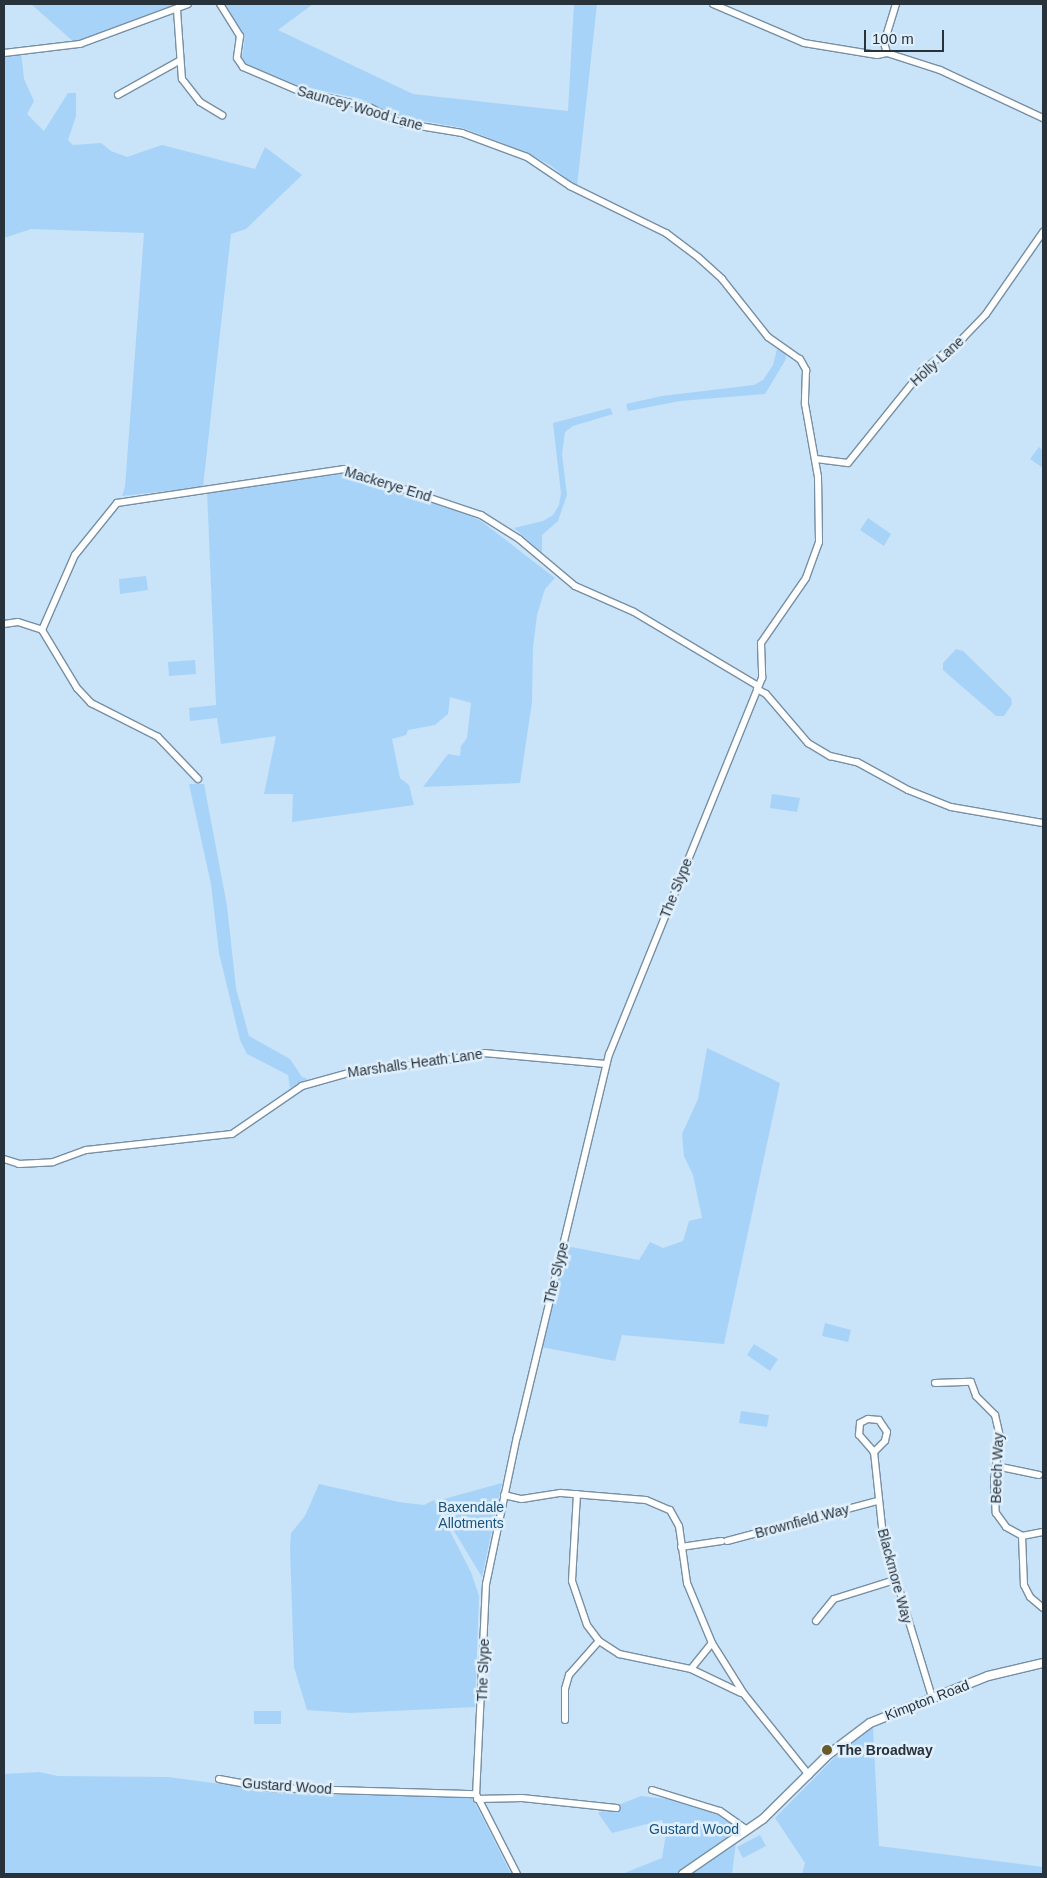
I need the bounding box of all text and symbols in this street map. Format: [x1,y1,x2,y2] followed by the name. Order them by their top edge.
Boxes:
[867,20,947,52] scale bar
[872,30,914,47] text: 100 m
[295,82,425,134] street label: Sauncey Wood Lane
[907,333,967,389] street label: Holly Lane
[343,463,433,505] street label: Mackerye End
[656,856,696,920] street label: The Slype
[346,1045,484,1081] street label: Marshalls Heath Lane
[540,1240,572,1306] street label: The Slype
[987,1432,1007,1504] street label: Beech Way
[438,1499,504,1531] park label: Baxendale Allotments
[753,1500,851,1542] street label: Brownfield Way
[874,1527,916,1625] street label: Blackmore Way
[474,1638,492,1702] street label: The Slype
[883,1676,971,1724] street label: Kimpton Road
[837,1742,933,1758] place label: The Broadway
[821,1744,833,1756] marker: The Broadway
[242,1774,332,1798] street label: Gustard Wood
[649,1821,739,1837] park label: Gustard Wood

